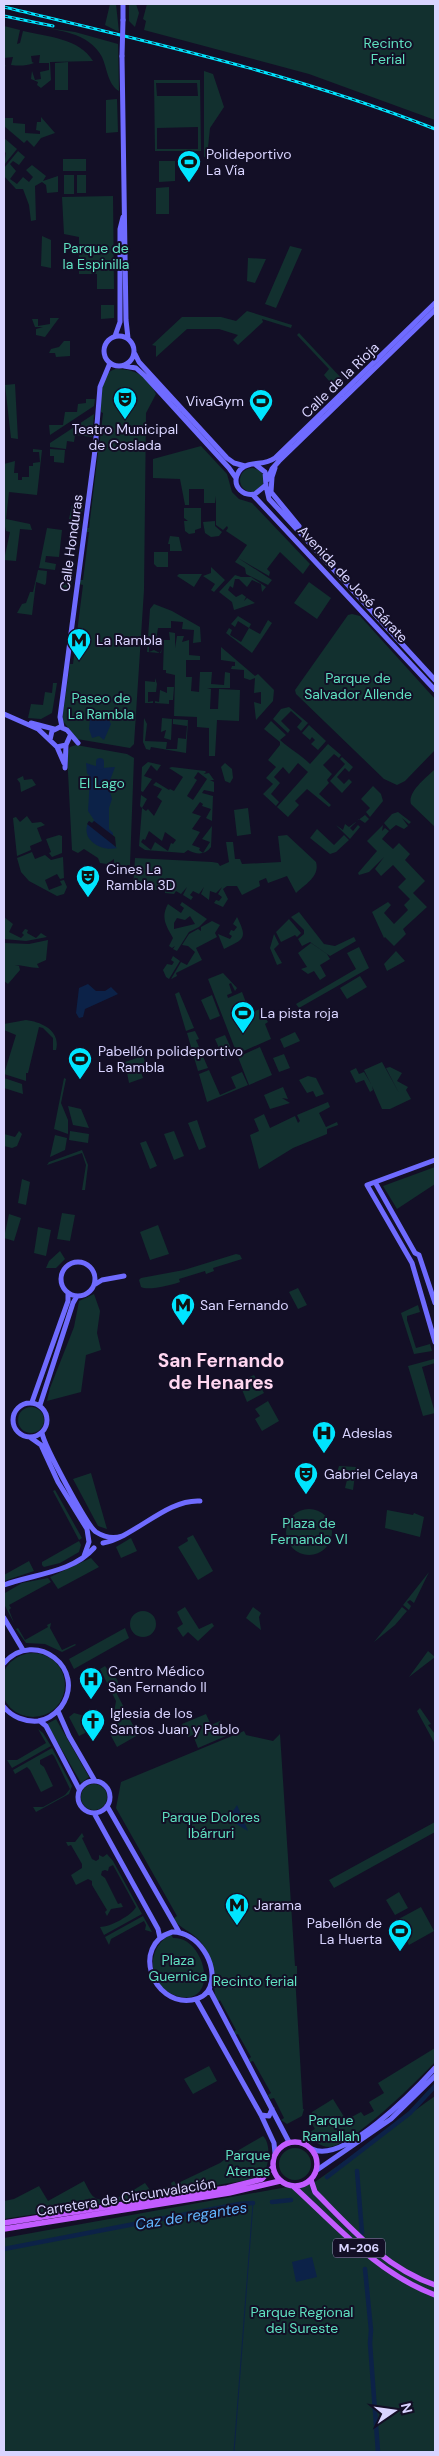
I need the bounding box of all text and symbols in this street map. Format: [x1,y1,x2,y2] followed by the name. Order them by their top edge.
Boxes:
[364,34,412,68] park label: Recinto Ferial
[206,145,292,179] place label: Polideportivo La Vía
[176,149,202,183] sports icon: Polideportivo La Vía
[63,239,129,273] park label: Parque de la Espinilla
[297,338,383,422] street label: Calle de la Rioja
[112,386,138,420] theatre icon: Teatro Municipal de Coslada
[248,388,274,422] sports icon: VivaGym
[186,392,244,410] place label: VivaGym
[72,420,178,454] place label: Teatro Municipal de Coslada
[55,493,87,593] street label: Calle Honduras
[294,522,412,646] street label: Avenida de José Gárate
[66,627,92,661] metro station icon: La Rambla
[96,631,162,649] place label: La Rambla
[304,669,412,703] park label: Parque de Salvador Allende
[68,689,134,723] park label: Paseo de La Rambla
[79,774,125,792] park label: El Lago
[106,860,175,894] place label: Cines La Rambla 3D
[75,864,101,898] theatre icon: Cines La Rambla 3D
[230,1000,256,1034] sports icon: La pista roja
[260,1004,339,1022] place label: La pista roja
[98,1042,243,1076] place label: Pabellón polideportivo La Rambla
[67,1046,93,1080] sports icon: Pabellón polideportivo La Rambla
[170,1292,196,1326] metro station icon: San Fernando
[200,1296,289,1314] place label: San Fernando
[158,1348,284,1395] district label: San Fernando de Henares
[311,1420,337,1454] hospital icon: Adeslas
[342,1424,392,1442] place label: Adeslas
[293,1461,319,1495] theatre icon: Gabriel Celaya
[324,1465,418,1483] place label: Gabriel Celaya
[270,1514,348,1548] park label: Plaza de Fernando VI
[108,1662,207,1696] place label: Centro Médico San Fernando II
[78,1666,104,1700] hospital icon: Centro Médico San Fernando II
[110,1704,240,1738] place label: Iglesia de los Santos Juan y Pablo
[80,1708,106,1742] church icon: Iglesia de los Santos Juan y Pablo
[162,1808,260,1842] park label: Parque Dolores Ibárruri
[224,1892,250,1926] metro station icon: Jarama
[254,1896,302,1914] place label: Jarama
[307,1914,382,1948] place label: Pabellón de La Huerta
[387,1918,413,1952] sports icon: Pabellón de La Huerta
[149,1951,207,1985] park label: Plaza Guernica
[213,1972,297,1990] park label: Recinto ferial
[302,2111,360,2145] park label: Parque Ramallah
[225,2146,271,2180] park label: Parque Atenas
[35,2174,217,2220] street label: Carretera de Circunvalación
[134,2197,248,2235] water label: Caz de regantes
[333,2238,385,2258] road number: M-206
[251,2303,353,2337] park label: Parque Regional del Sureste
[369,2386,419,2436] north arrow
[397,2401,417,2415] text: N

